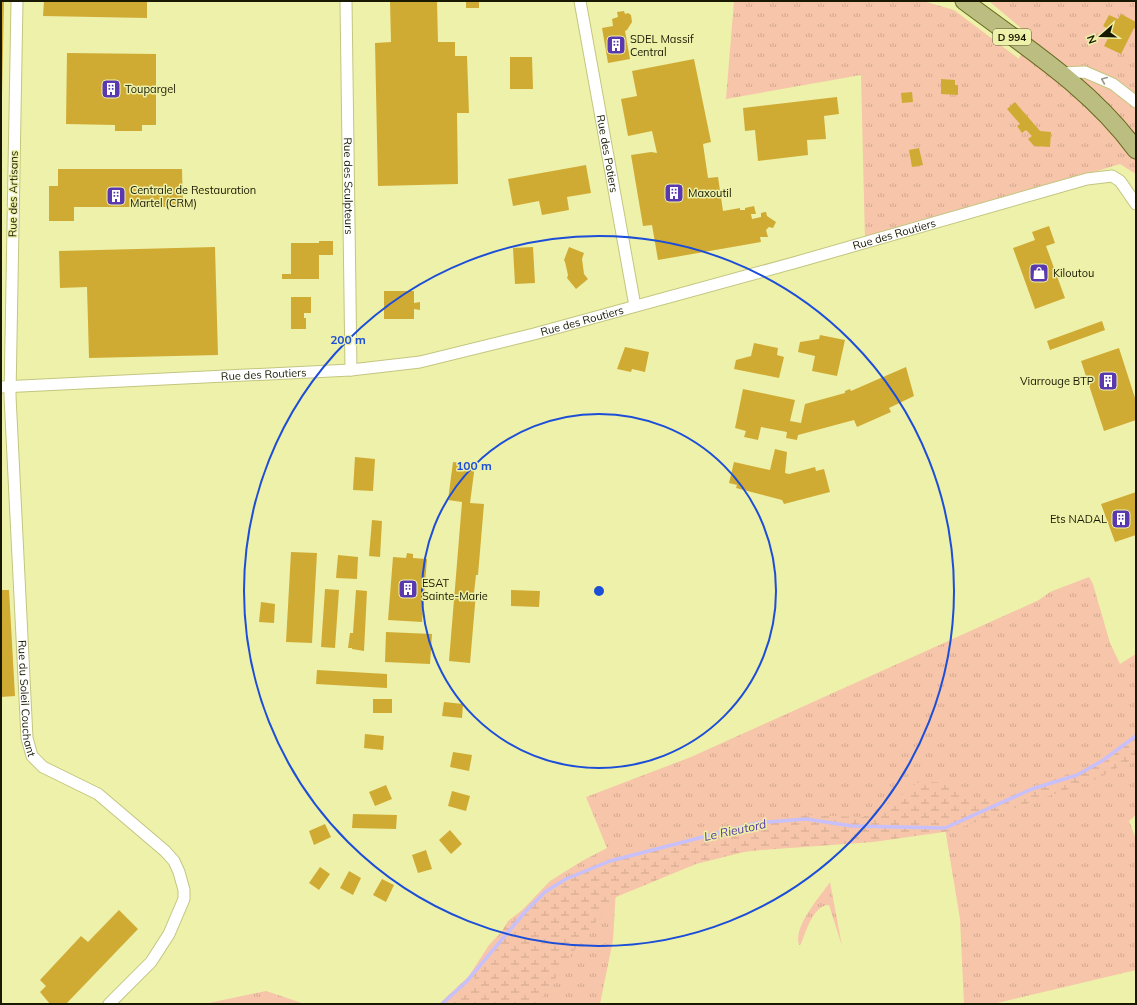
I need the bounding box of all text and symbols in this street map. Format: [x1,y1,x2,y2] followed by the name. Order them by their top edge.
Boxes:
[1081,16,1121,56] north arrow
[993,29,1031,45] road number: D 994
[630,32,694,59] place label: SDEL Massif Central
[1084,33,1100,46] text: N
[605,34,627,56] building icon: SDEL Massif Central
[1100,77,1107,85] one-way arrow
[100,78,122,100] building icon: Toupargel
[125,82,176,96] place label: Toupargel
[594,114,621,194] street label: Rue des Potiers
[341,137,356,235] street label: Rue des Sculpteurs
[5,151,21,237] street label: Rue des Artisans
[663,182,685,204] building icon: Maxoutil
[130,183,256,210] place label: Centrale de Restauration Martel (CRM)
[105,185,127,207] building icon: Centrale de Restauration Martel (CRM)
[688,186,732,200] place label: Maxoutil
[851,216,937,253] street label: Rue des Routiers
[1028,262,1050,284] shop icon: Kiloutou
[1053,266,1094,280] place label: Kiloutou
[539,303,625,339] street label: Rue des Routiers
[330,332,366,347] text: 200 m
[220,365,307,383] street label: Rue des Routiers
[1097,370,1119,392] building icon: Viarrouge BTP
[1020,374,1094,388] place label: Viarrouge BTP
[456,458,492,473] text: 100 m
[1110,508,1132,530] building icon: Ets NADAL
[1050,512,1107,526] place label: Ets NADAL
[422,576,488,603] place label: ESAT Sainte-Marie
[397,578,419,600] building icon: ESAT Sainte-Marie
[592,584,606,598] centre of rings
[15,640,39,758] street label: Rue du Soleil Couchant
[703,816,768,844] water label: Le Rieutord

